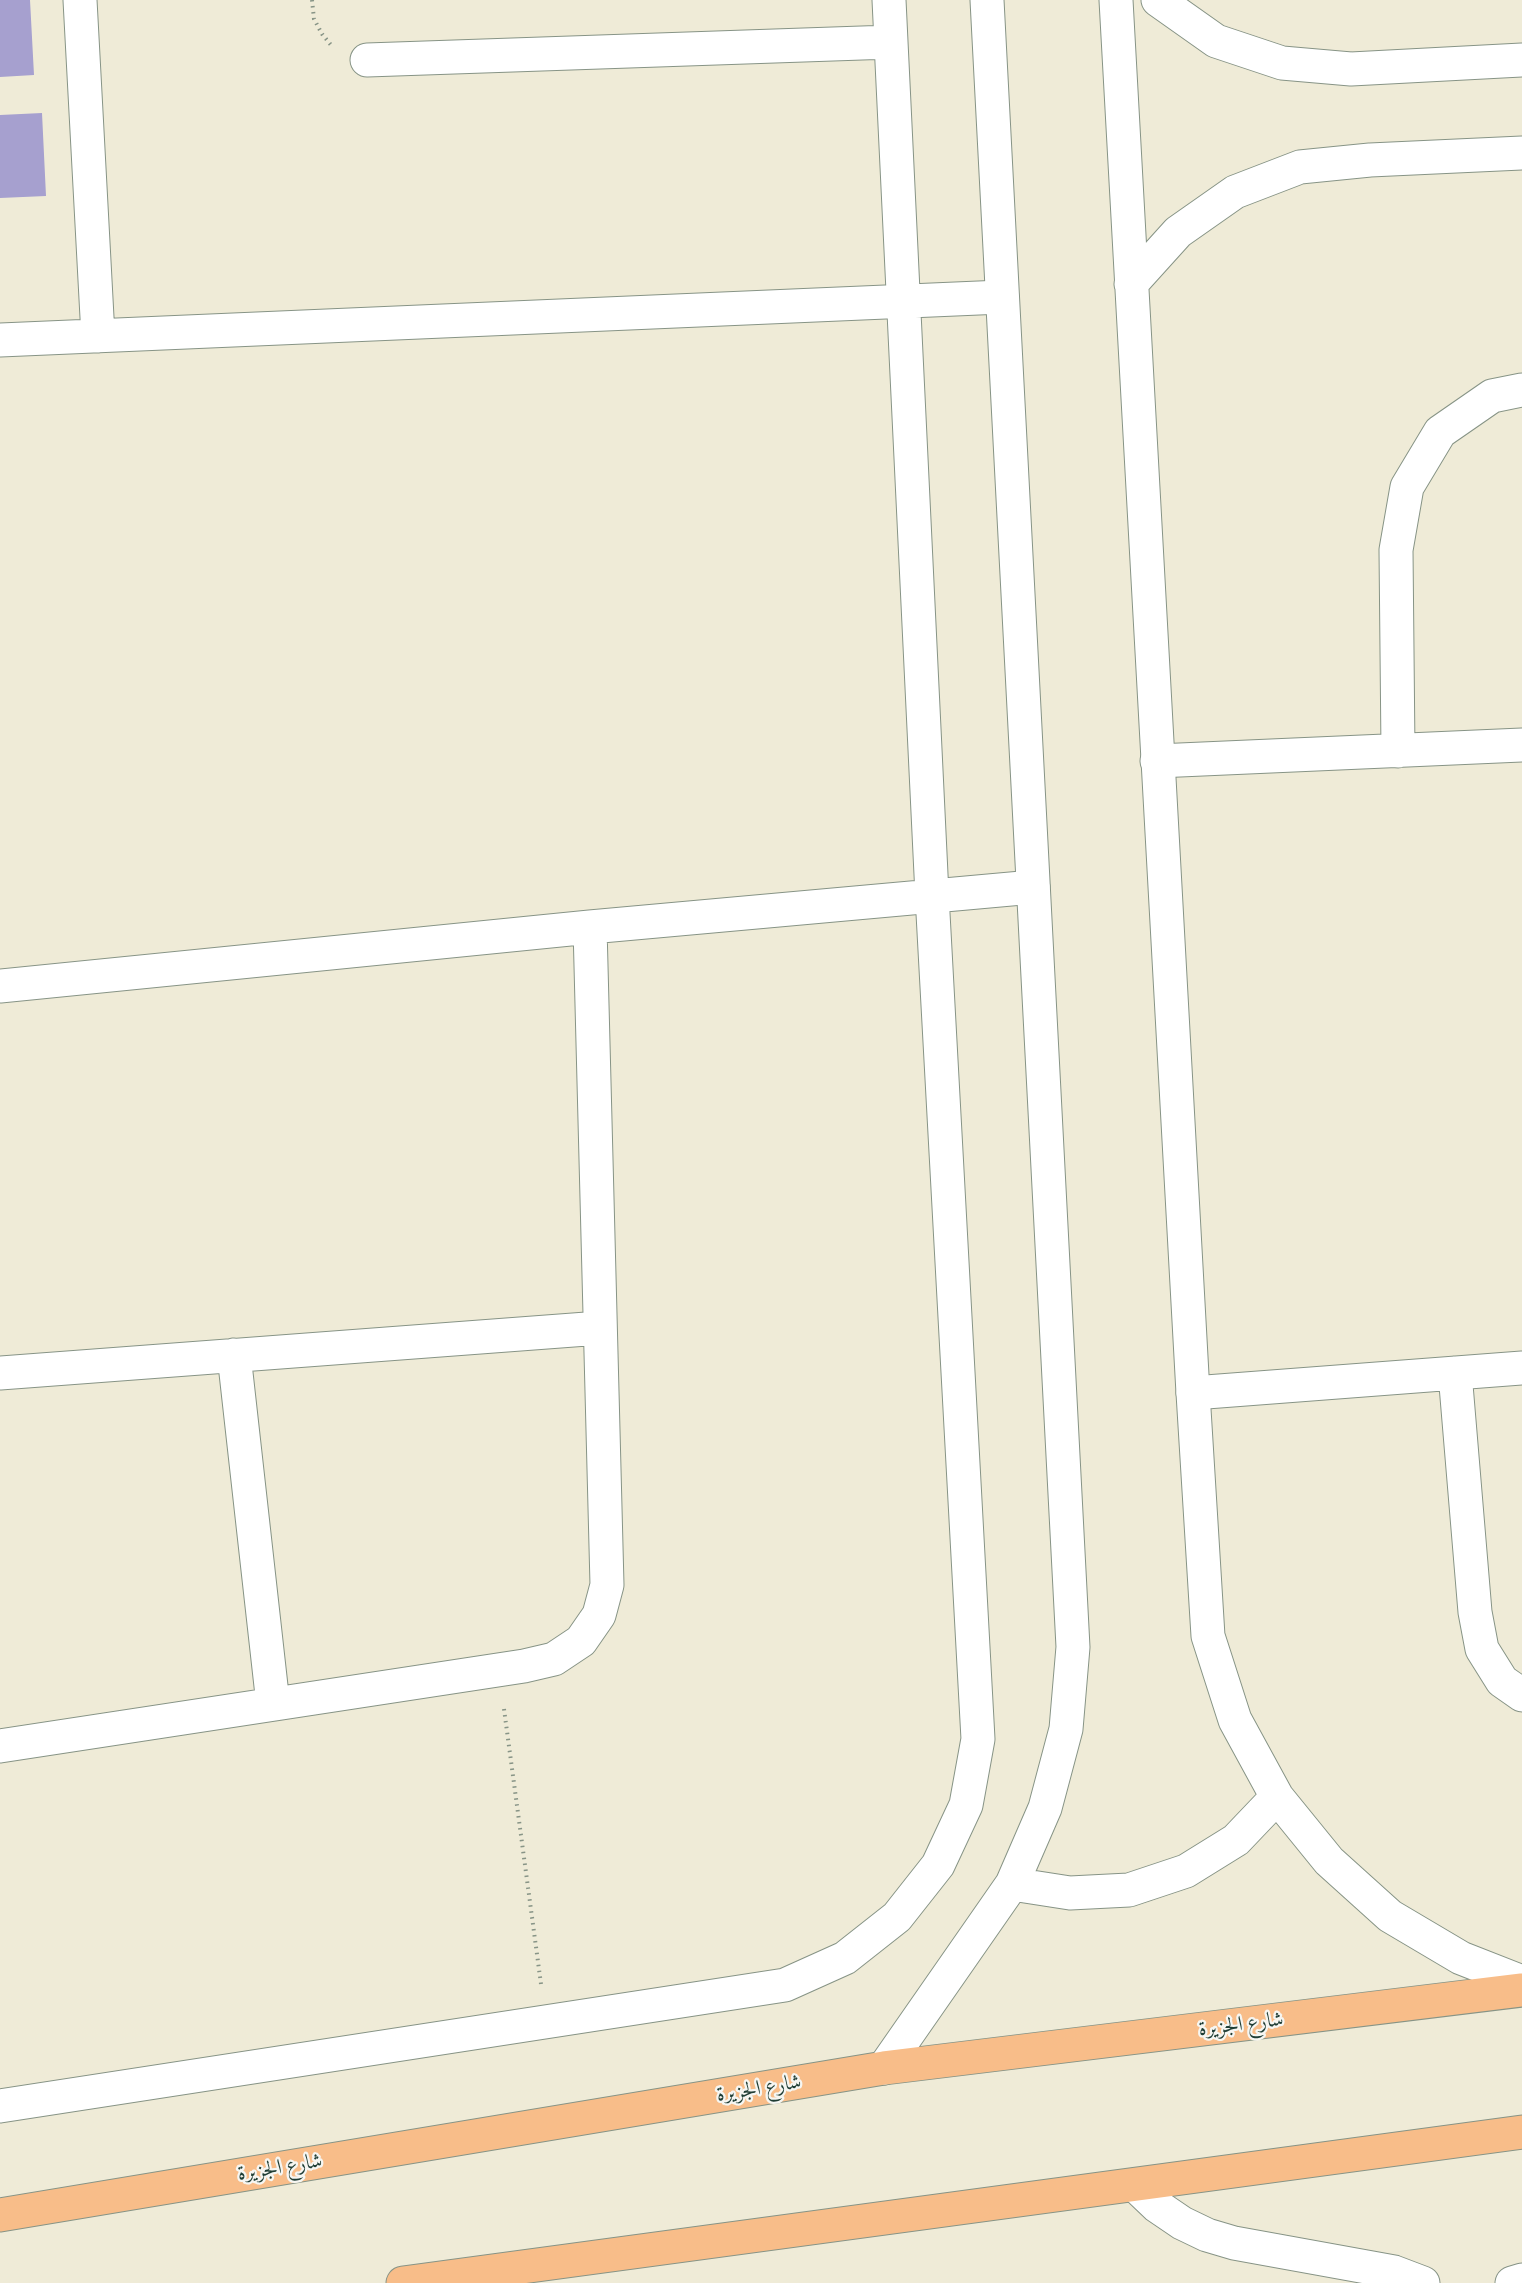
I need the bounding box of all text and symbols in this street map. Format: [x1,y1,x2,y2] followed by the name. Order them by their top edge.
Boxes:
[1197,2007,1285,2043] street label: شارع الجزيرة
[715,2070,803,2108] street label: شارع الجزيرة
[236,2149,324,2187] street label: شارع الجزيرة

